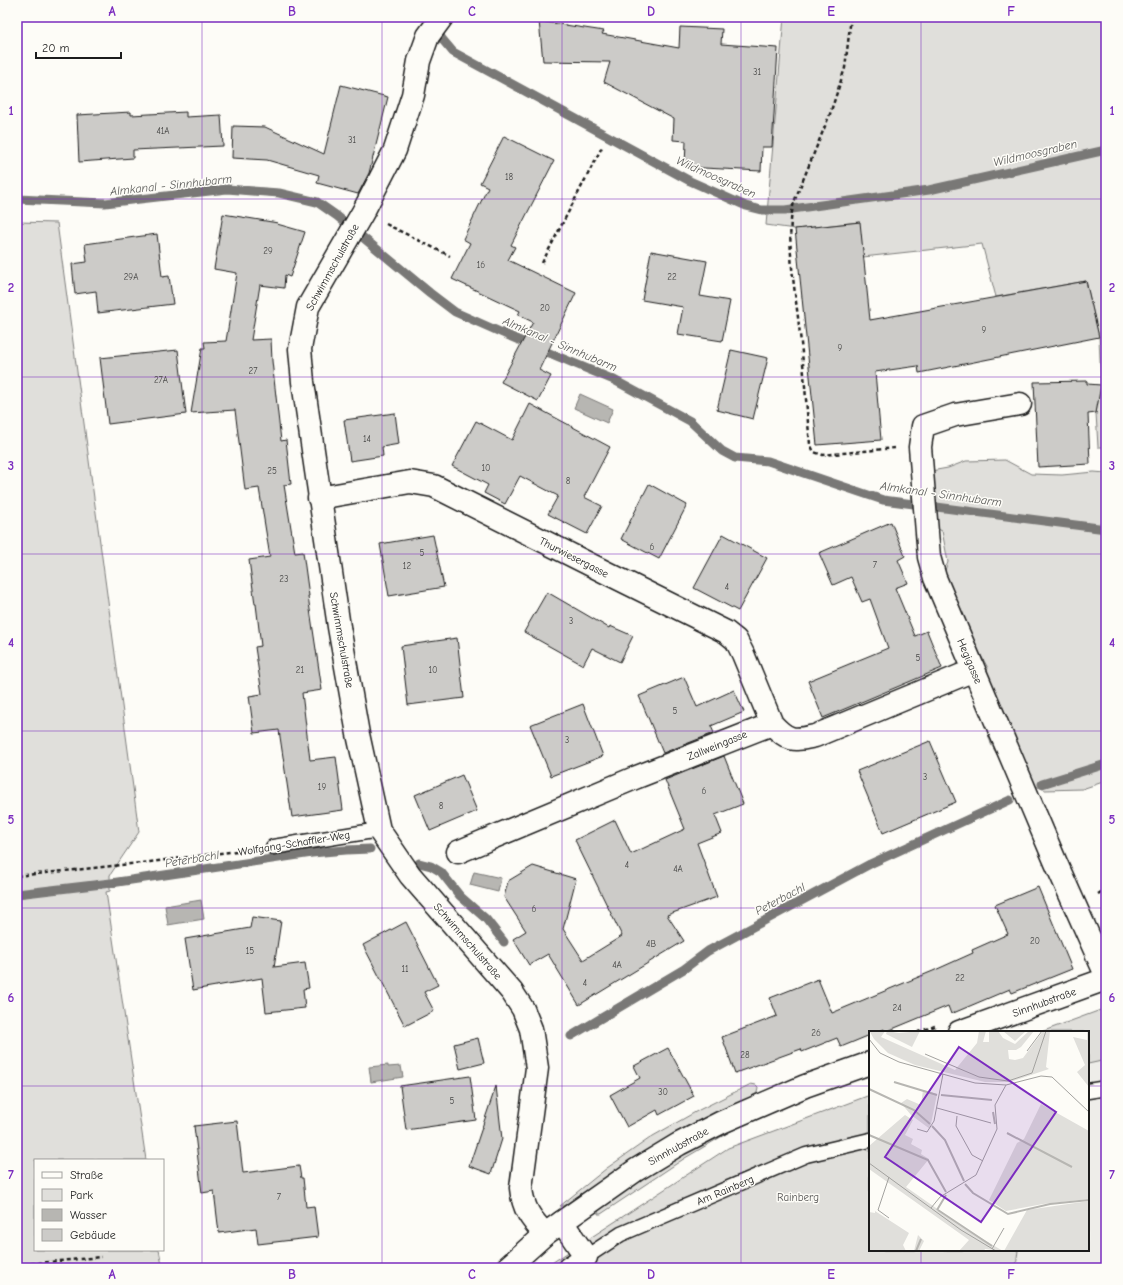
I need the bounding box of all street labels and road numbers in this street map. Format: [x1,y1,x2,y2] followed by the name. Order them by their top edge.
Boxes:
[303,221,362,313] street label: Schwimmschulstraße
[537,534,611,581] street label: Thurwiesergasse
[327,591,356,690] street label: Schwimmschulstraße
[954,637,985,686] street label: Hegigasse
[685,727,750,763] street label: Zallweingasse
[237,828,351,859] street label: Wolfgang-Schaffler-Weg
[431,900,505,983] street label: Schwimmschulstraße
[1011,985,1078,1020] street label: Sinnhubstraße
[646,1124,711,1168] street label: Sinnhubstraße
[695,1173,756,1208] street label: Am Rainberg

